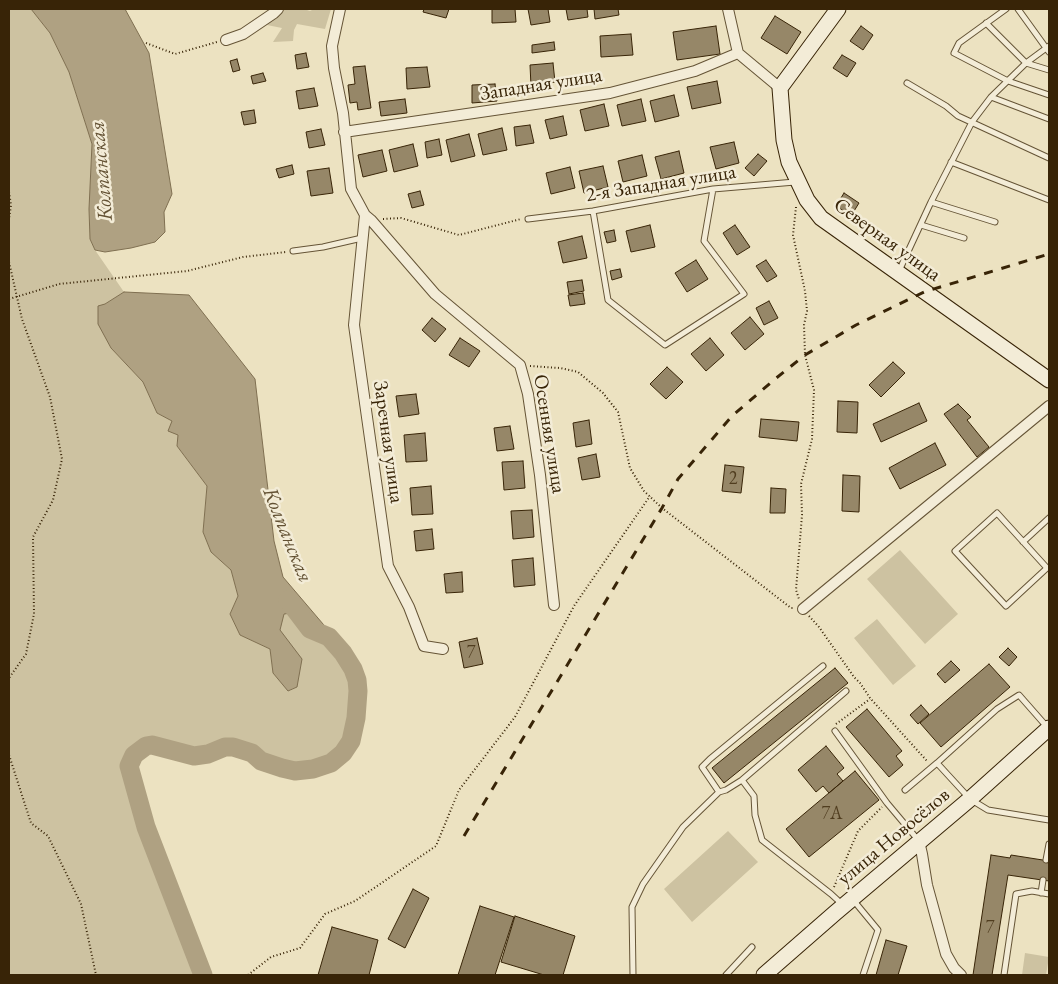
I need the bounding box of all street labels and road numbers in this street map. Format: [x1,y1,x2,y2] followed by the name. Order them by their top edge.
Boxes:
[478,63,604,107] street label: Западная улица
[584,160,738,208] street label: 2-я Западная улица
[829,193,945,287] street label: Северная улица
[528,373,570,495] street label: Осенняя улица
[368,379,408,505] street label: Заречная улица
[833,783,955,891] street label: улица Новосёлов

